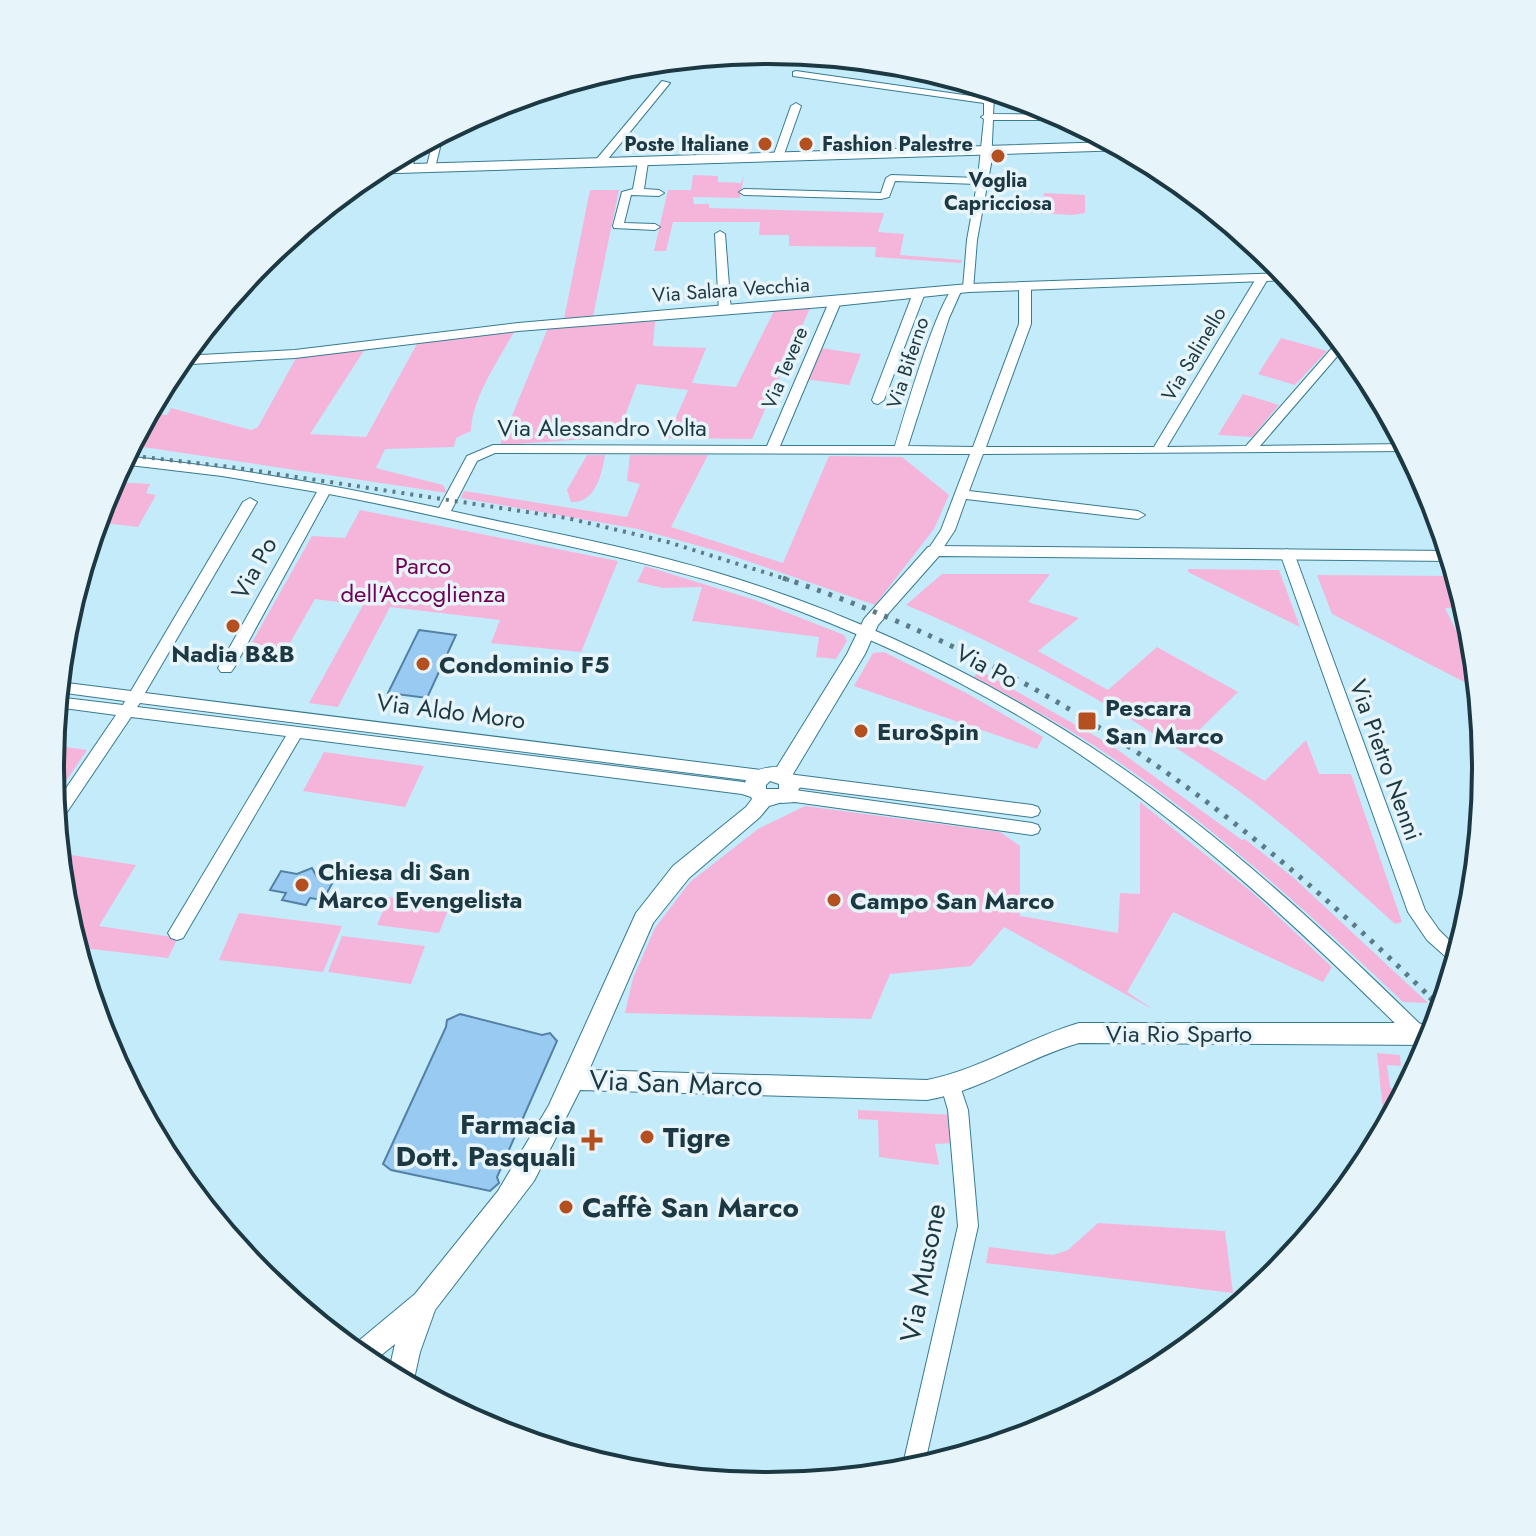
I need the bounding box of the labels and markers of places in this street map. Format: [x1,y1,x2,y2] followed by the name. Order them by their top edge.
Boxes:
[624,130,749,159] place label: Poste Italiane
[822,130,973,159] place label: Fashion Palestre
[756,135,774,153] marker: Poste Italiane
[797,135,815,153] marker: Fashion Palestre
[989,147,1007,165] marker: Voglia Capricciosa
[944,166,1052,218] place label: Voglia Capricciosa
[224,617,242,635] marker: Nadia B&B
[171,636,295,671] place label: Nadia B&B
[439,647,610,682] place label: Condominio F5
[414,655,432,673] marker: Condominio F5
[1105,690,1224,753] place label: Pescara San Marco
[1076,710,1098,732] marker: Pescara San Marco
[877,714,979,749] place label: EuroSpin
[852,722,870,740] marker: EuroSpin
[318,854,522,917] place label: Chiesa di San Marco Evengelista
[293,876,311,894] marker: Chiesa di San Marco Evengelista
[850,883,1054,918] place label: Campo San Marco
[825,891,843,909] marker: Campo San Marco
[396,1104,576,1177] place label: Farmacia Dott. Pasquali
[663,1117,731,1158] place label: Tigre
[638,1128,656,1146] marker: Tigre
[583,1131,601,1149] marker: Farmacia Dott. Pasquali
[582,1187,799,1228] place label: Caffè San Marco
[557,1198,575,1216] marker: Caffè San Marco

